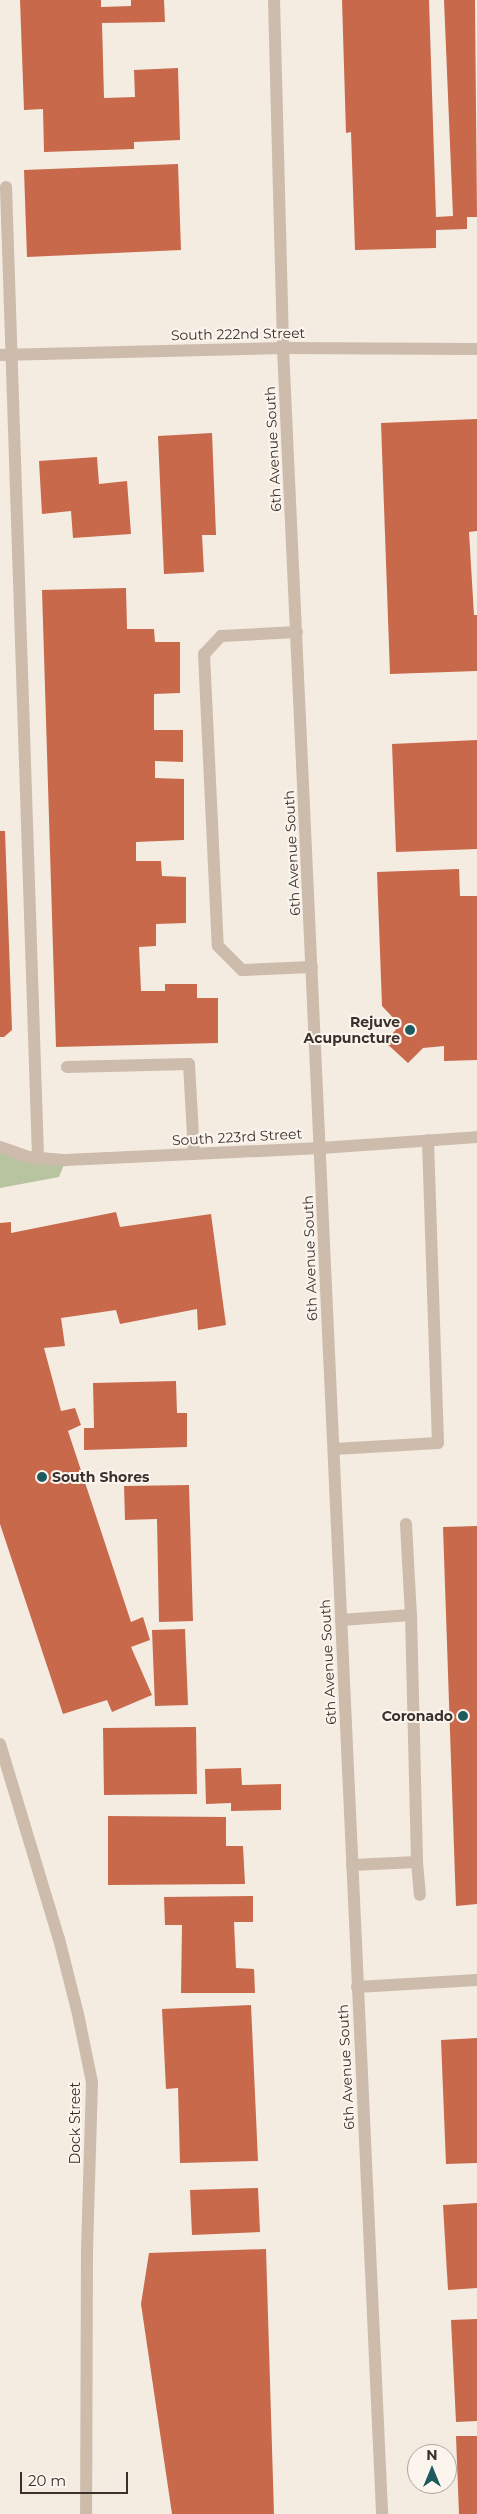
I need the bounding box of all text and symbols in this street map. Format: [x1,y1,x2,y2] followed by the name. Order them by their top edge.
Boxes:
[171,324,305,344] street label: South 222nd Street
[261,386,285,512] street label: 6th Avenue South
[280,790,304,916] street label: 6th Avenue South
[304,1014,400,1046] place label: Rejuve Acupuncture
[404,1024,416,1036] marker: Rejuve Acupuncture
[171,1125,303,1149] street label: South 223rd Street
[299,1195,321,1321] street label: 6th Avenue South
[52,1469,149,1485] place label: South Shores
[36,1471,48,1483] marker: South Shores
[316,1599,340,1725] street label: 6th Avenue South
[382,1708,453,1724] place label: Coronado
[457,1710,469,1722] marker: Coronado
[334,2004,358,2130] street label: 6th Avenue South
[67,2082,83,2164] street label: Dock Street
[407,2444,457,2494] north arrow
[426,2446,438,2464] text: N
[22,2462,130,2494] scale bar
[28,2471,66,2490] text: 20 m

